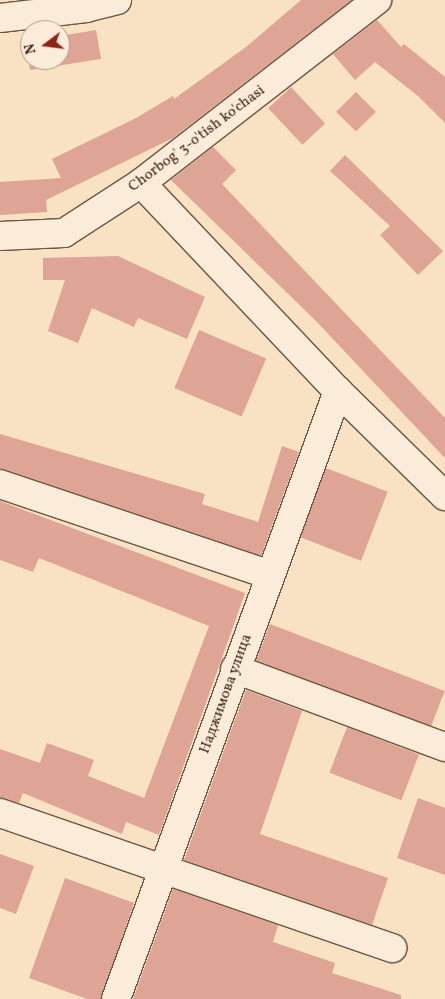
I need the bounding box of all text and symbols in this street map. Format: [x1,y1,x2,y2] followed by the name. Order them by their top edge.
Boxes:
[20,20,70,70] north arrow
[21,41,41,56] text: N
[125,82,269,196] street label: Chorbog' 3-o'tish ko'chasi
[196,632,256,756] street label: Наджимова улица

